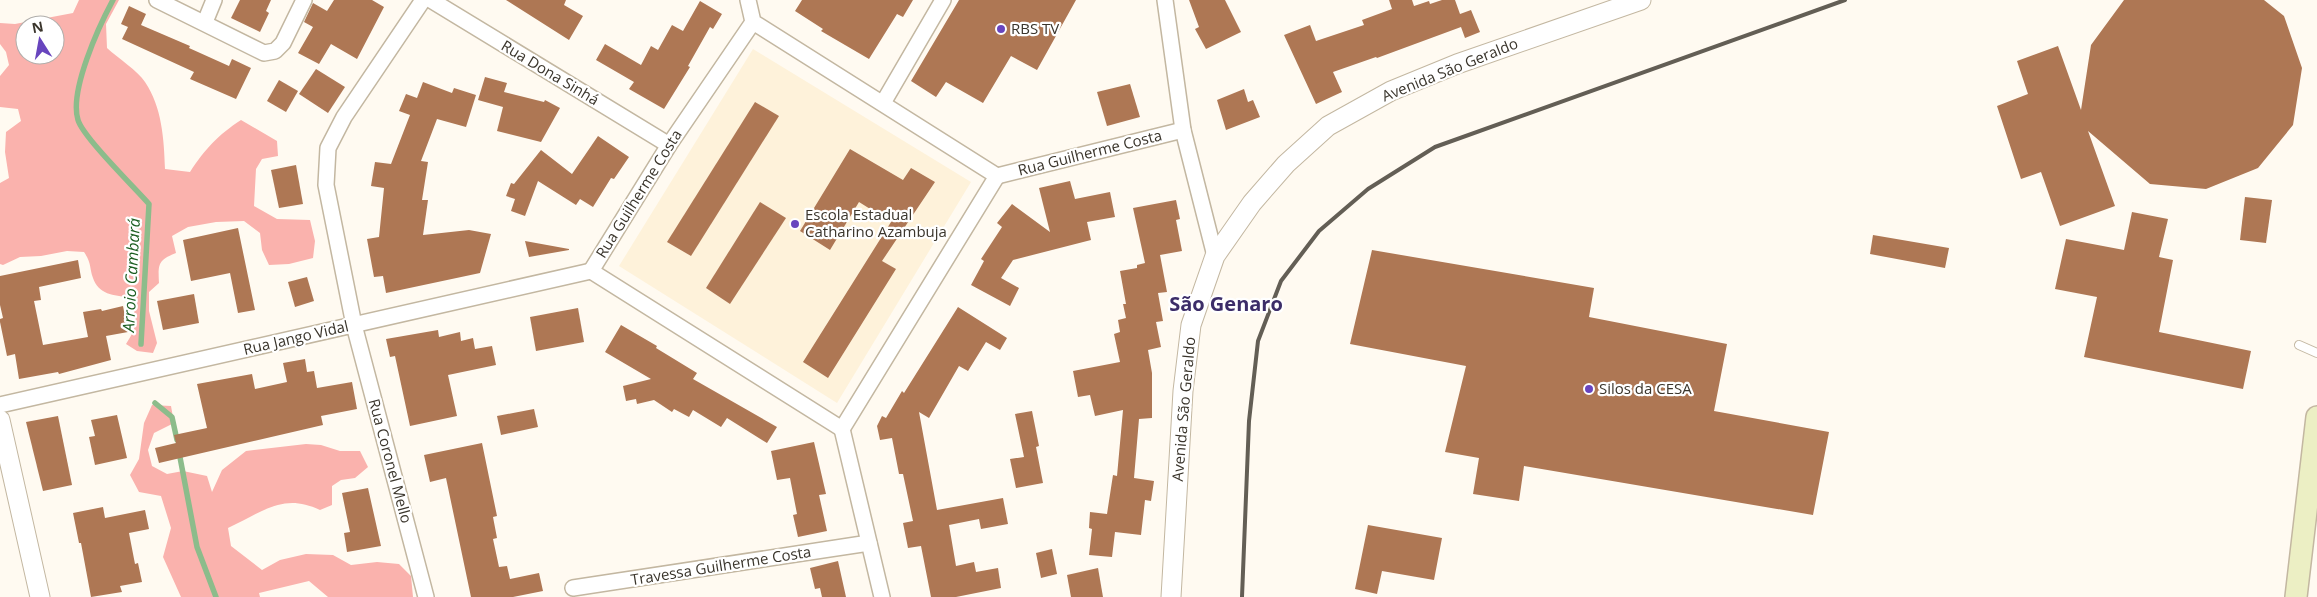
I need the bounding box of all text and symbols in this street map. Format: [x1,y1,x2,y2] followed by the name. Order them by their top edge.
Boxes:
[15,15,65,65] north arrow
[30,16,45,37] text: N
[1011,18,1059,38] place label: RBS TV
[995,23,1007,35] marker: RBS TV
[1379,33,1521,106] street label: Avenida São Geraldo
[498,35,603,109] street label: Rua Dona Sinhá
[1016,124,1164,180] street label: Rua Guilherme Costa
[591,126,686,261] street label: Rua Guilherme Costa
[805,204,947,241] place label: Escola Estadual Catharino Azambuja
[117,218,145,333] water label: Arroio Cambará
[789,218,801,230] marker: Escola Estadual Catharino Azambuja
[1169,290,1283,317] district label: São Genaro
[241,315,350,359] street label: Rua Jango Vidal
[1167,336,1199,482] street label: Avenida São Geraldo
[1599,378,1692,398] place label: Silos da CESA
[1583,383,1595,395] marker: Silos da CESA
[365,396,417,525] street label: Rua Coronel Mello
[629,541,812,589] street label: Travessa Guilherme Costa

